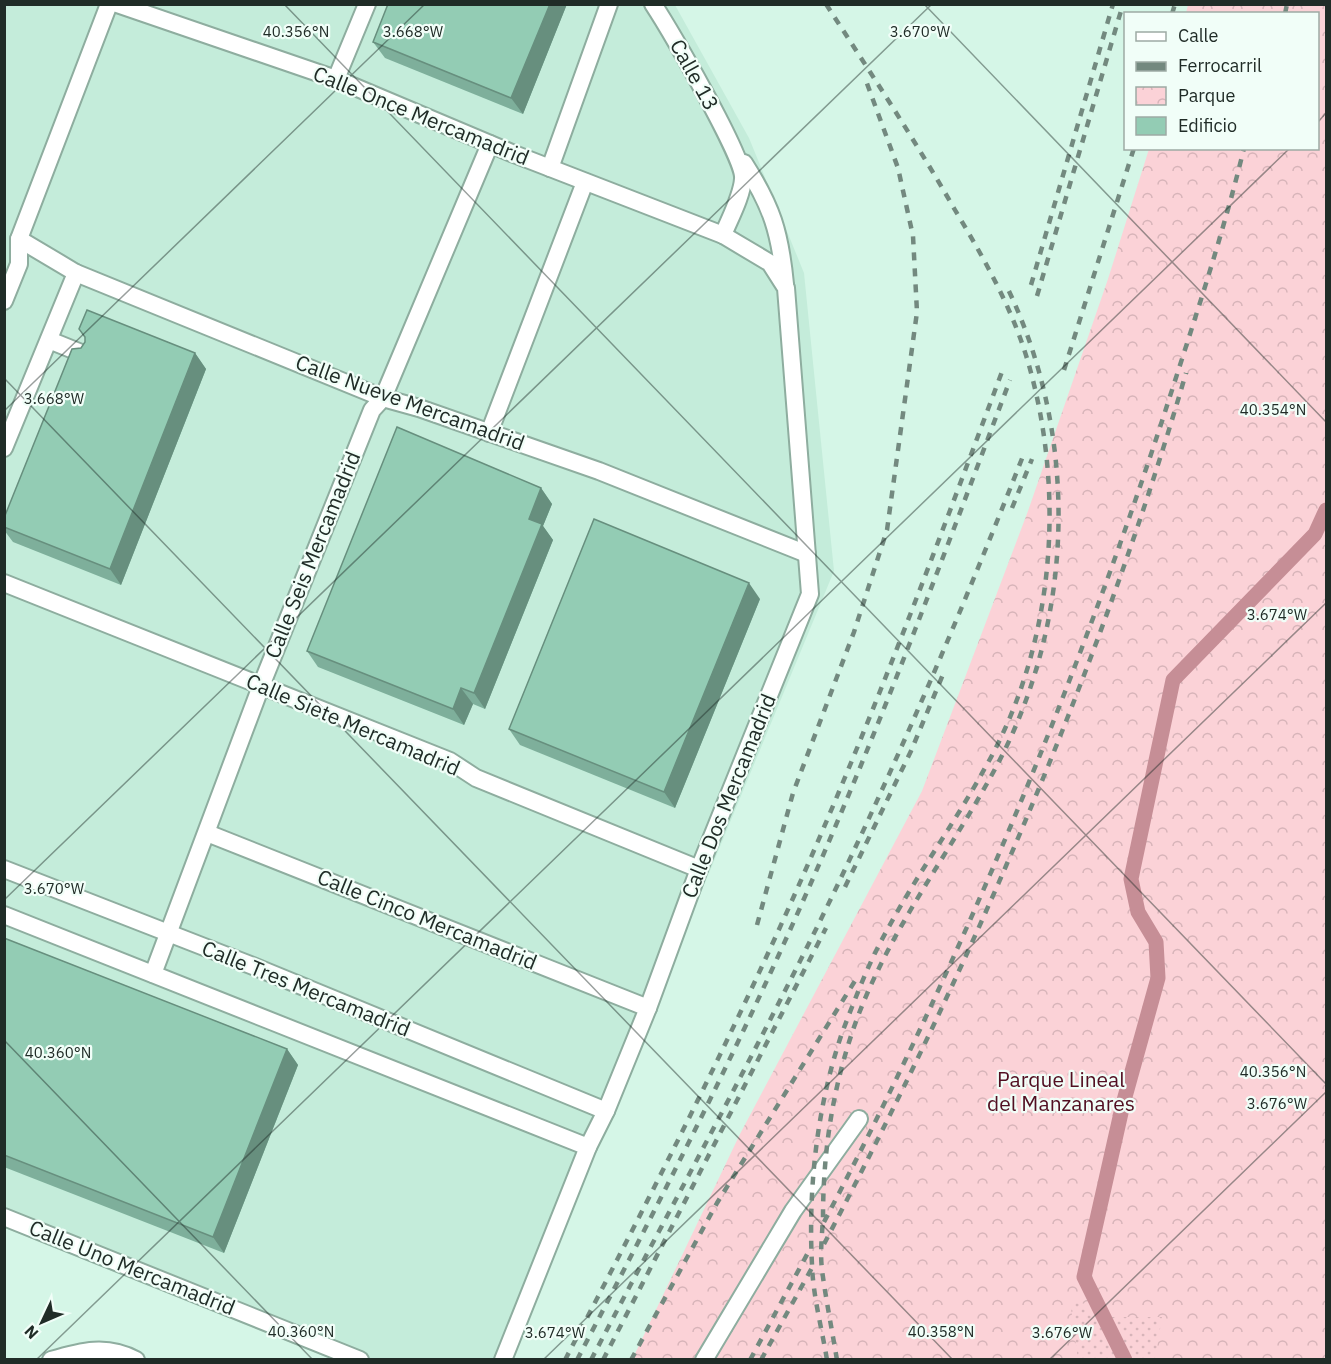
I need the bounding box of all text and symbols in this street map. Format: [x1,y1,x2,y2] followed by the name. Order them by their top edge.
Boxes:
[1124,12,1319,150] legend
[263,22,329,41] text: 40.356°N
[383,22,444,41] text: 3.668°W
[890,22,951,41] text: 3.670°W
[1178,24,1218,47] text: Calle
[664,34,726,115] street label: Calle 13
[1178,54,1262,77] text: Ferrocarril
[309,59,534,171] street label: Calle Once Mercamadrid
[1178,84,1236,107] text: Parque
[1178,114,1237,137] text: Edificio
[292,348,529,457] street label: Calle Nueve Mercamadrid
[24,389,85,408] text: 3.668°W
[1240,400,1306,419] text: 40.354°N
[258,447,366,662] street label: Calle Seis Mercamadrid
[1247,605,1308,624] text: 3.674°W
[242,666,465,782] street label: Calle Siete Mercamadrid
[674,689,782,902] street label: Calle Dos Mercamadrid
[314,862,541,976] street label: Calle Cinco Mercamadrid
[24,879,85,898] text: 3.670°W
[198,933,415,1043] street label: Calle Tres Mercamadrid
[25,1043,91,1062] text: 40.360°N
[1240,1062,1306,1081] text: 40.356°N
[987,1065,1135,1117] park label: Parque Lineal del Manzanares
[1247,1094,1308,1113] text: 3.676°W
[25,1213,240,1321] street label: Calle Uno Mercamadrid
[12,1292,72,1352] north arrow
[20,1321,42,1344] text: N
[268,1322,334,1341] text: 40.360°N
[908,1322,974,1341] text: 40.358°N
[525,1323,586,1342] text: 3.674°W
[1032,1323,1093,1342] text: 3.676°W

